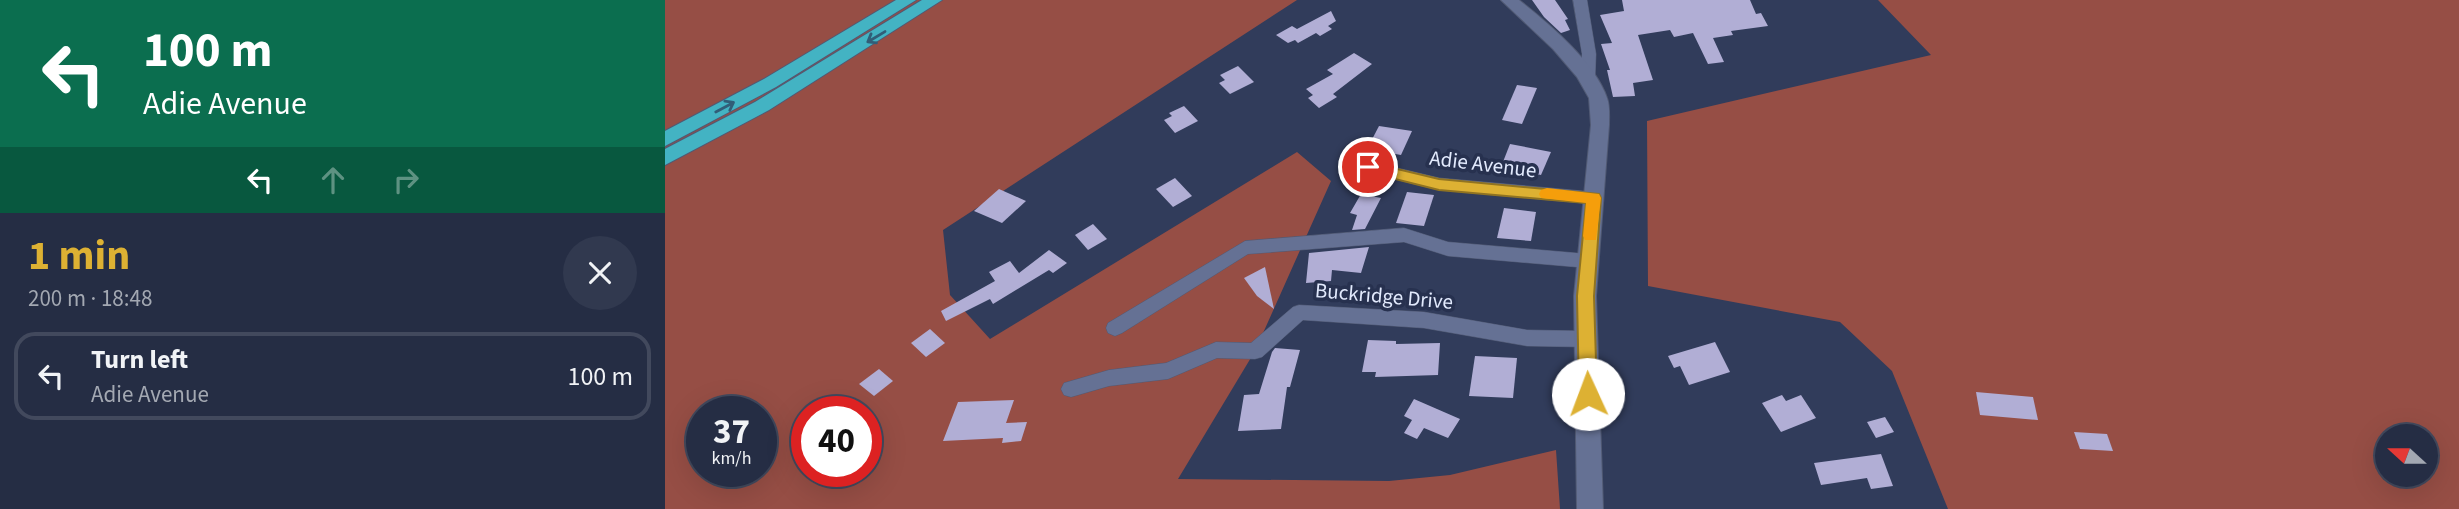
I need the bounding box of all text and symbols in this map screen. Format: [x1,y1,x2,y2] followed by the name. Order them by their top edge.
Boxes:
[143,16,272,86] text: 100 m
[28,28,119,119] icon: left
[867,30,887,44] one-way arrow
[143,81,307,127] text: Adie Avenue
[714,100,735,113] one-way arrow
[1338,137,1398,197] pin
[1428,143,1538,185] street label: Adie Avenue
[1349,148,1387,186] icon: arrive
[241,161,279,199] icon: left
[314,161,352,199] icon: ahead
[387,161,425,199] icon: right
[28,226,130,286] text: 1 min
[563,236,637,310] button: close
[1314,275,1454,317] street label: Buckridge Drive
[28,282,152,315] text: 200 m · 18:48
[91,341,188,378] text: Turn left
[32,357,70,395] icon: left
[1551,357,1625,431] position arrow
[567,358,633,395] text: 100 m
[91,378,209,411] text: Adie Avenue
[791,396,882,487] speed limit sign: 40
[713,407,750,457] text: 37
[2375,424,2438,486] north arrow
[2375,424,2438,487] map controls
[712,446,751,471] text: km/h

